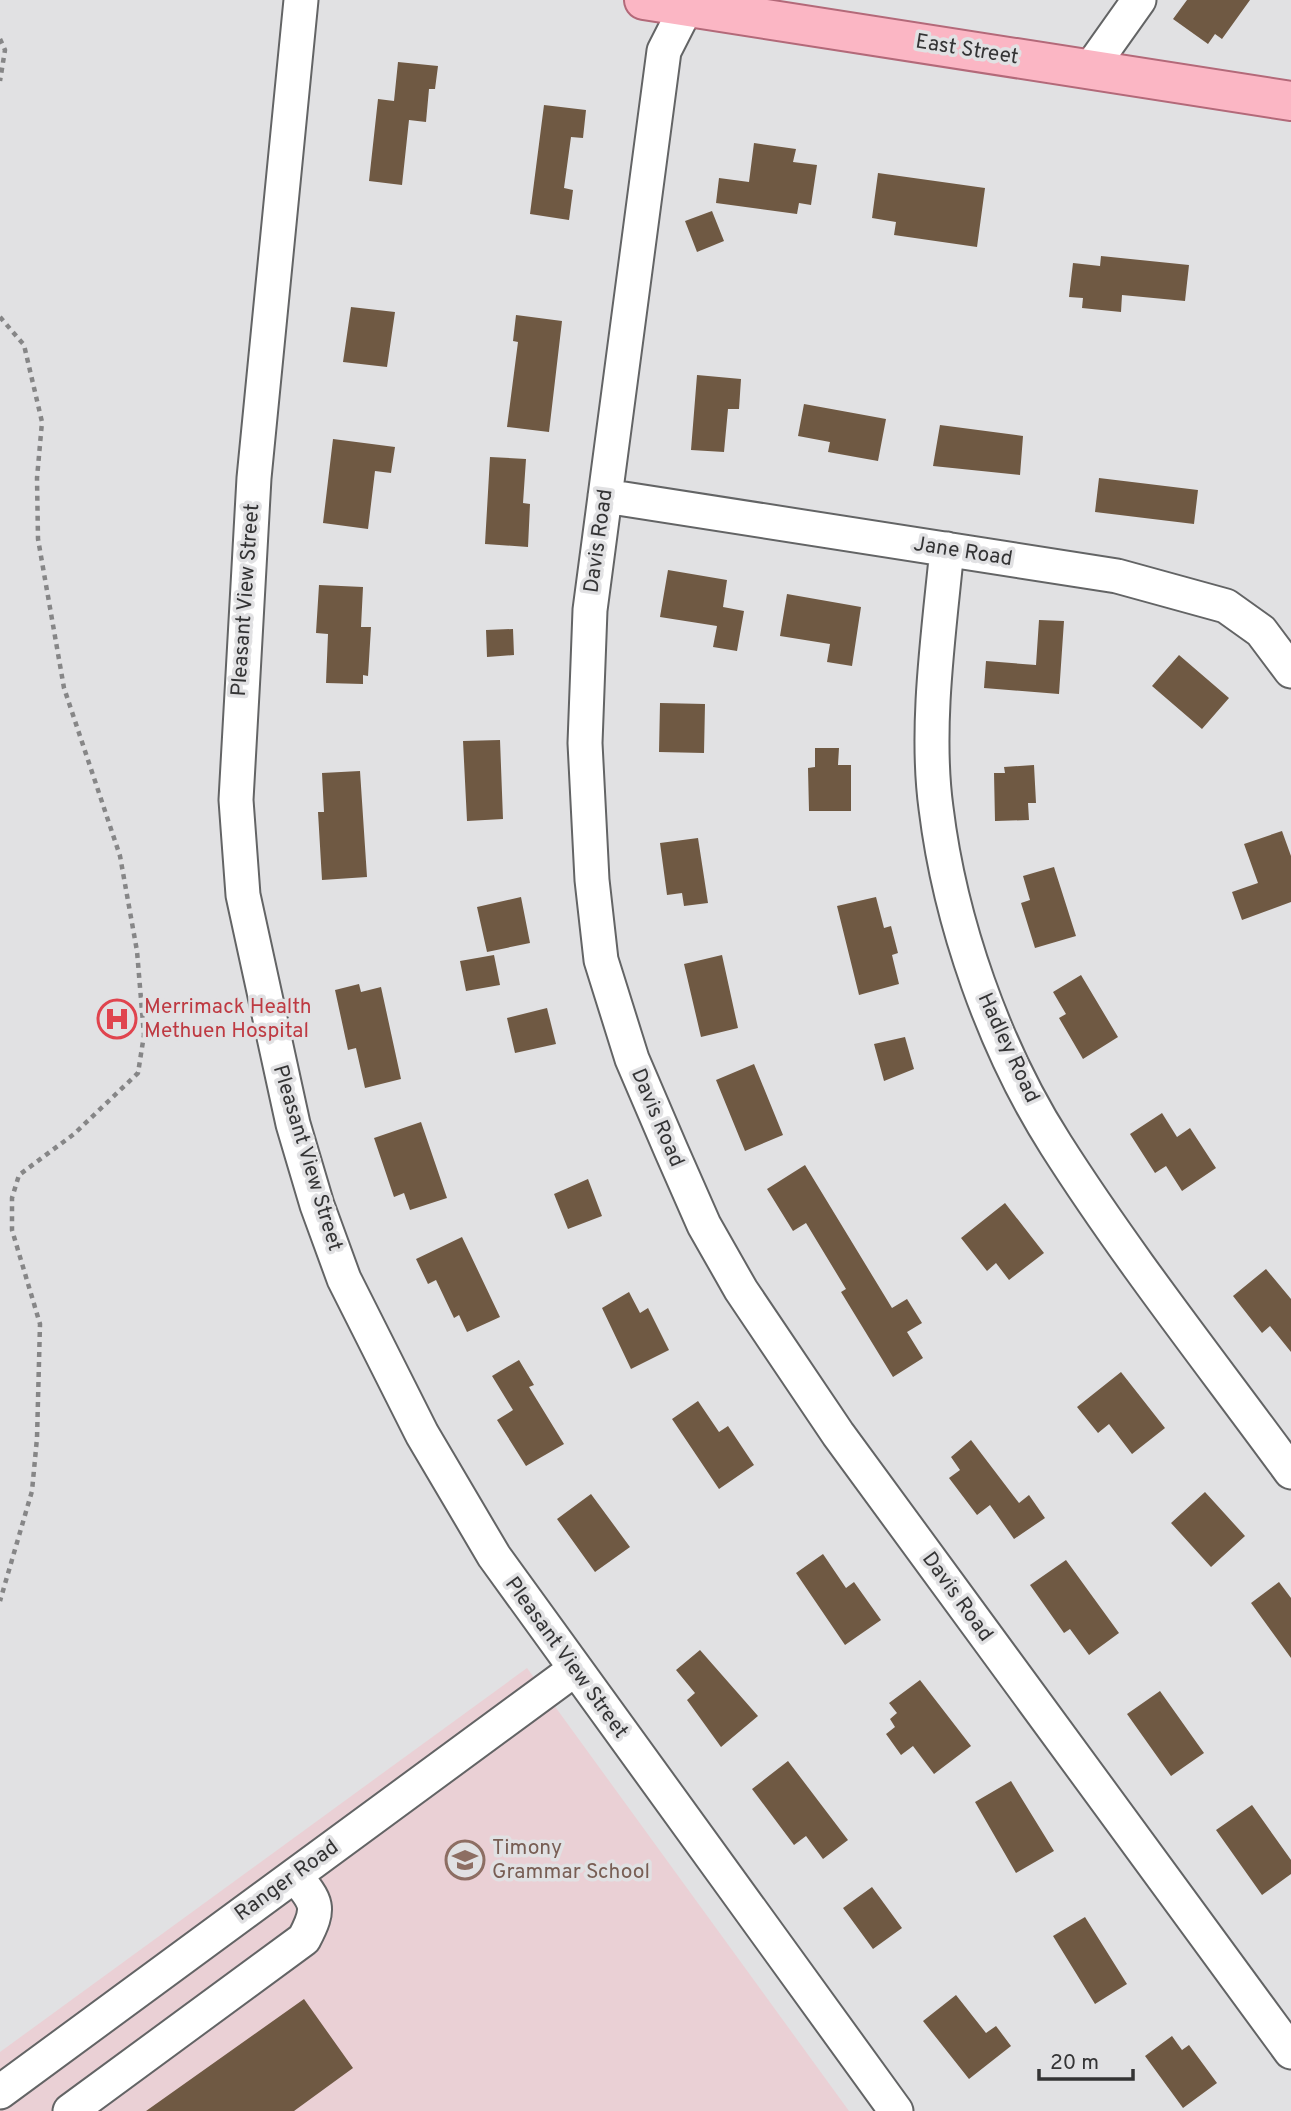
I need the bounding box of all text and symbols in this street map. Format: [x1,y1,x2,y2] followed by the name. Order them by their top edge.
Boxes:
[914,29,1020,71] street label: East Street
[578,487,620,595] street label: Davis Road
[226,503,266,697] street label: Pleasant View Street
[912,531,1014,573] street label: Jane Road
[971,989,1045,1107] street label: Hadley Road
[144,994,312,1045] place label: Merrimack Health Methuen Hospital
[96,998,138,1040] hospital icon: Merrimack Health Methuen Hospital
[266,1062,348,1254] street label: Pleasant View Street
[624,1065,690,1171] street label: Davis Road
[915,1547,999,1647] street label: Davis Road
[498,1572,634,1744] street label: Pleasant View Street
[230,1834,344,1928] street label: Ranger Road
[492,1835,650,1886] place label: Timony Grammar School
[444,1839,486,1881] school or university icon: Timony Grammar School
[1039,2038,1134,2082] scale bar
[1050,2050,1099,2077] text: 20 m

